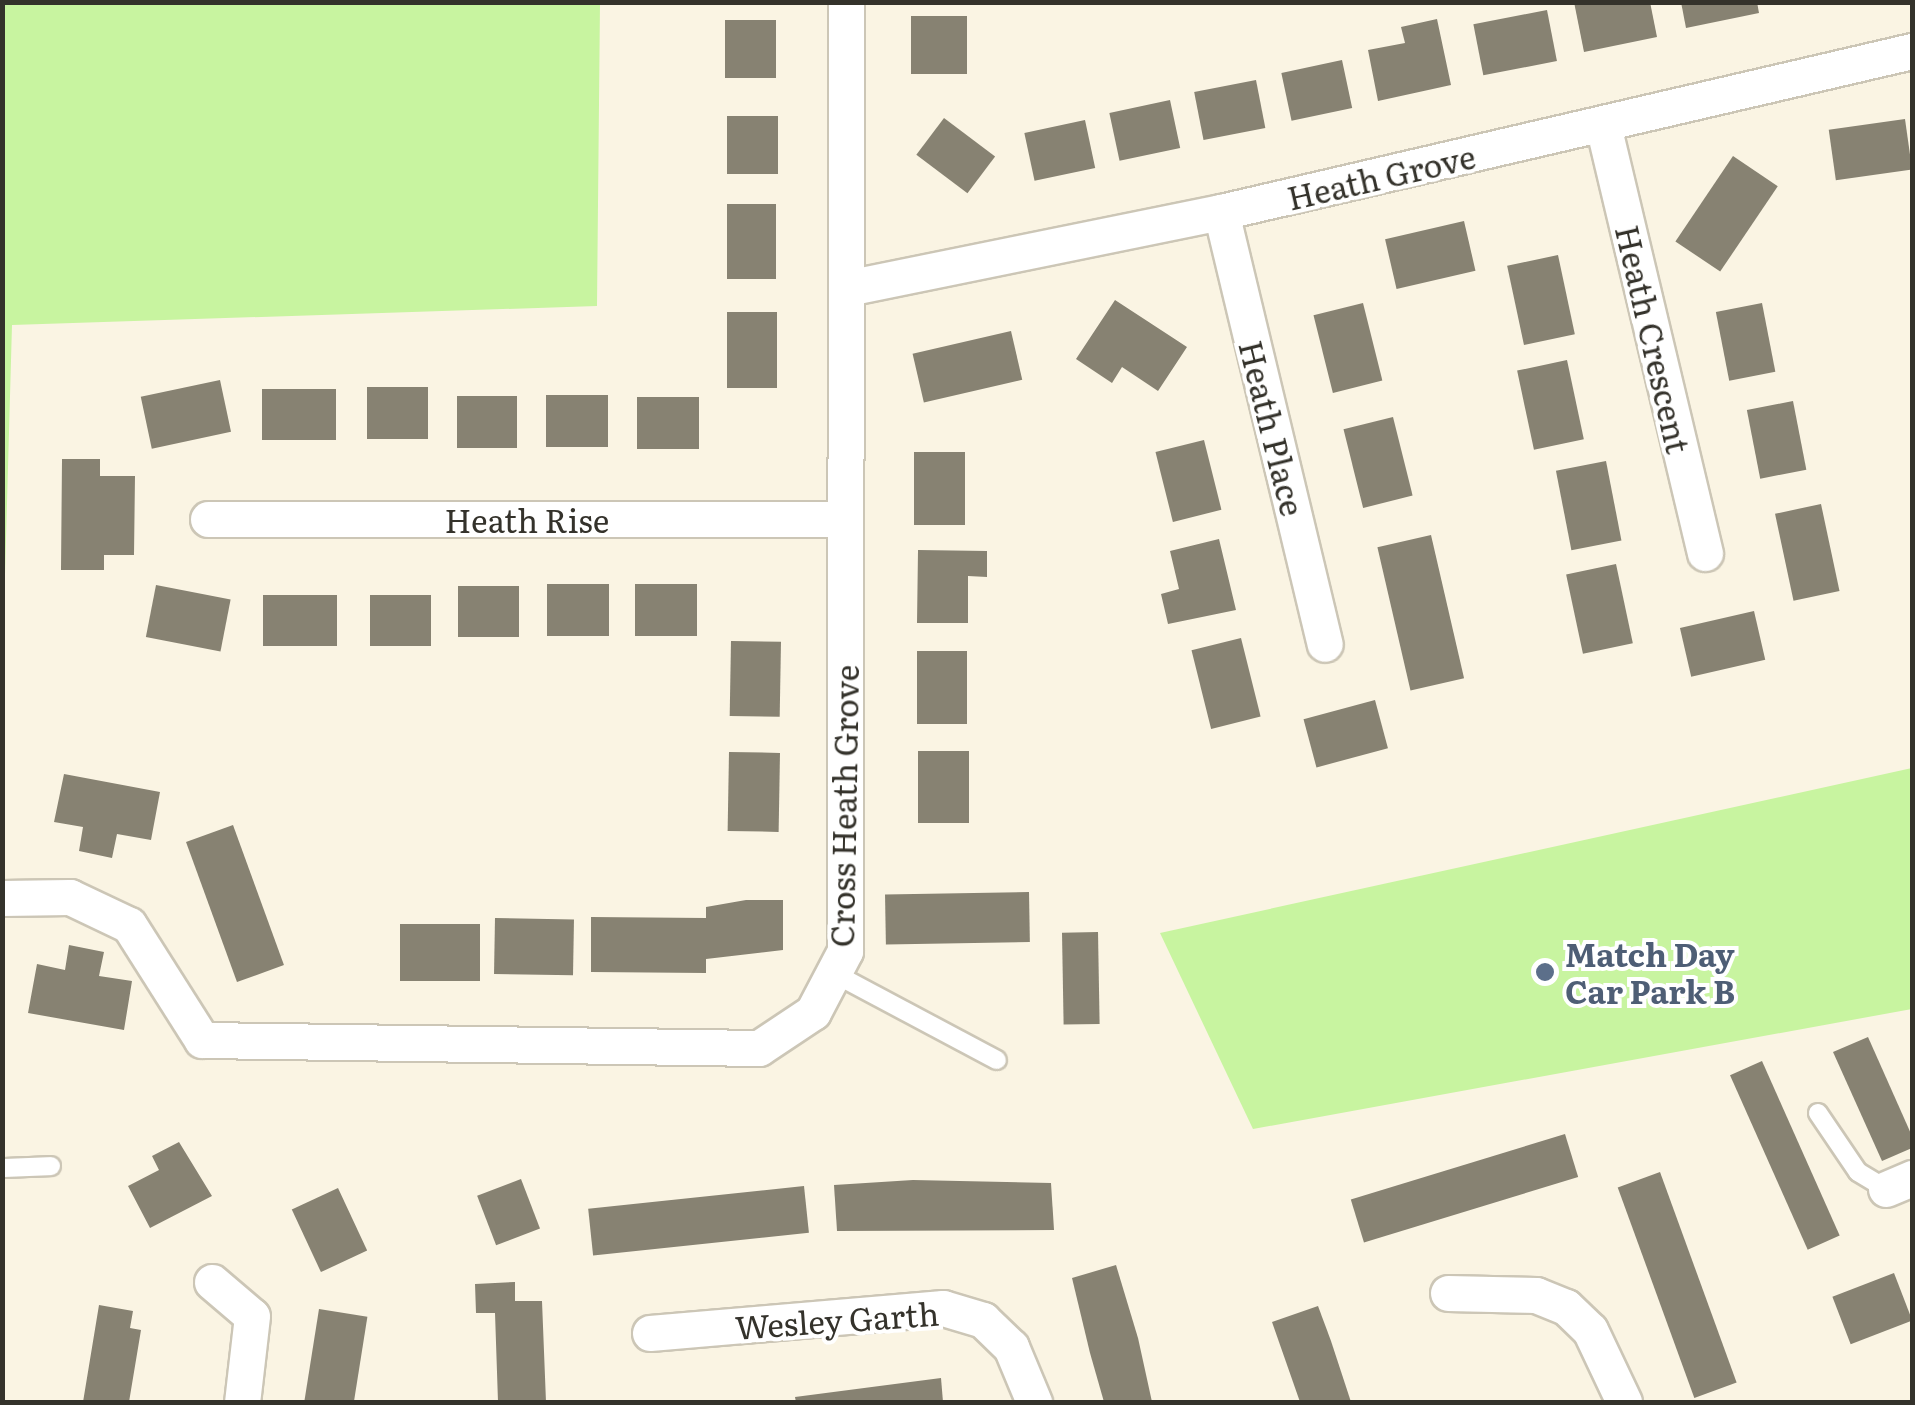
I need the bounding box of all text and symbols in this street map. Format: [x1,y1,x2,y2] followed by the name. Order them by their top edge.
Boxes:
[1283,136,1479,216] street label: Heath Grove
[1609,221,1699,457] street label: Heath Crescent
[1233,336,1313,520] street label: Heath Place
[445,500,609,538] street label: Heath Rise
[821,664,865,948] street label: Cross Heath Grove
[1565,935,1735,1010] place label: Match Day Car Park B
[1534,961,1556,983] marker: Match Day Car Park B
[734,1293,940,1345] street label: Wesley Garth

